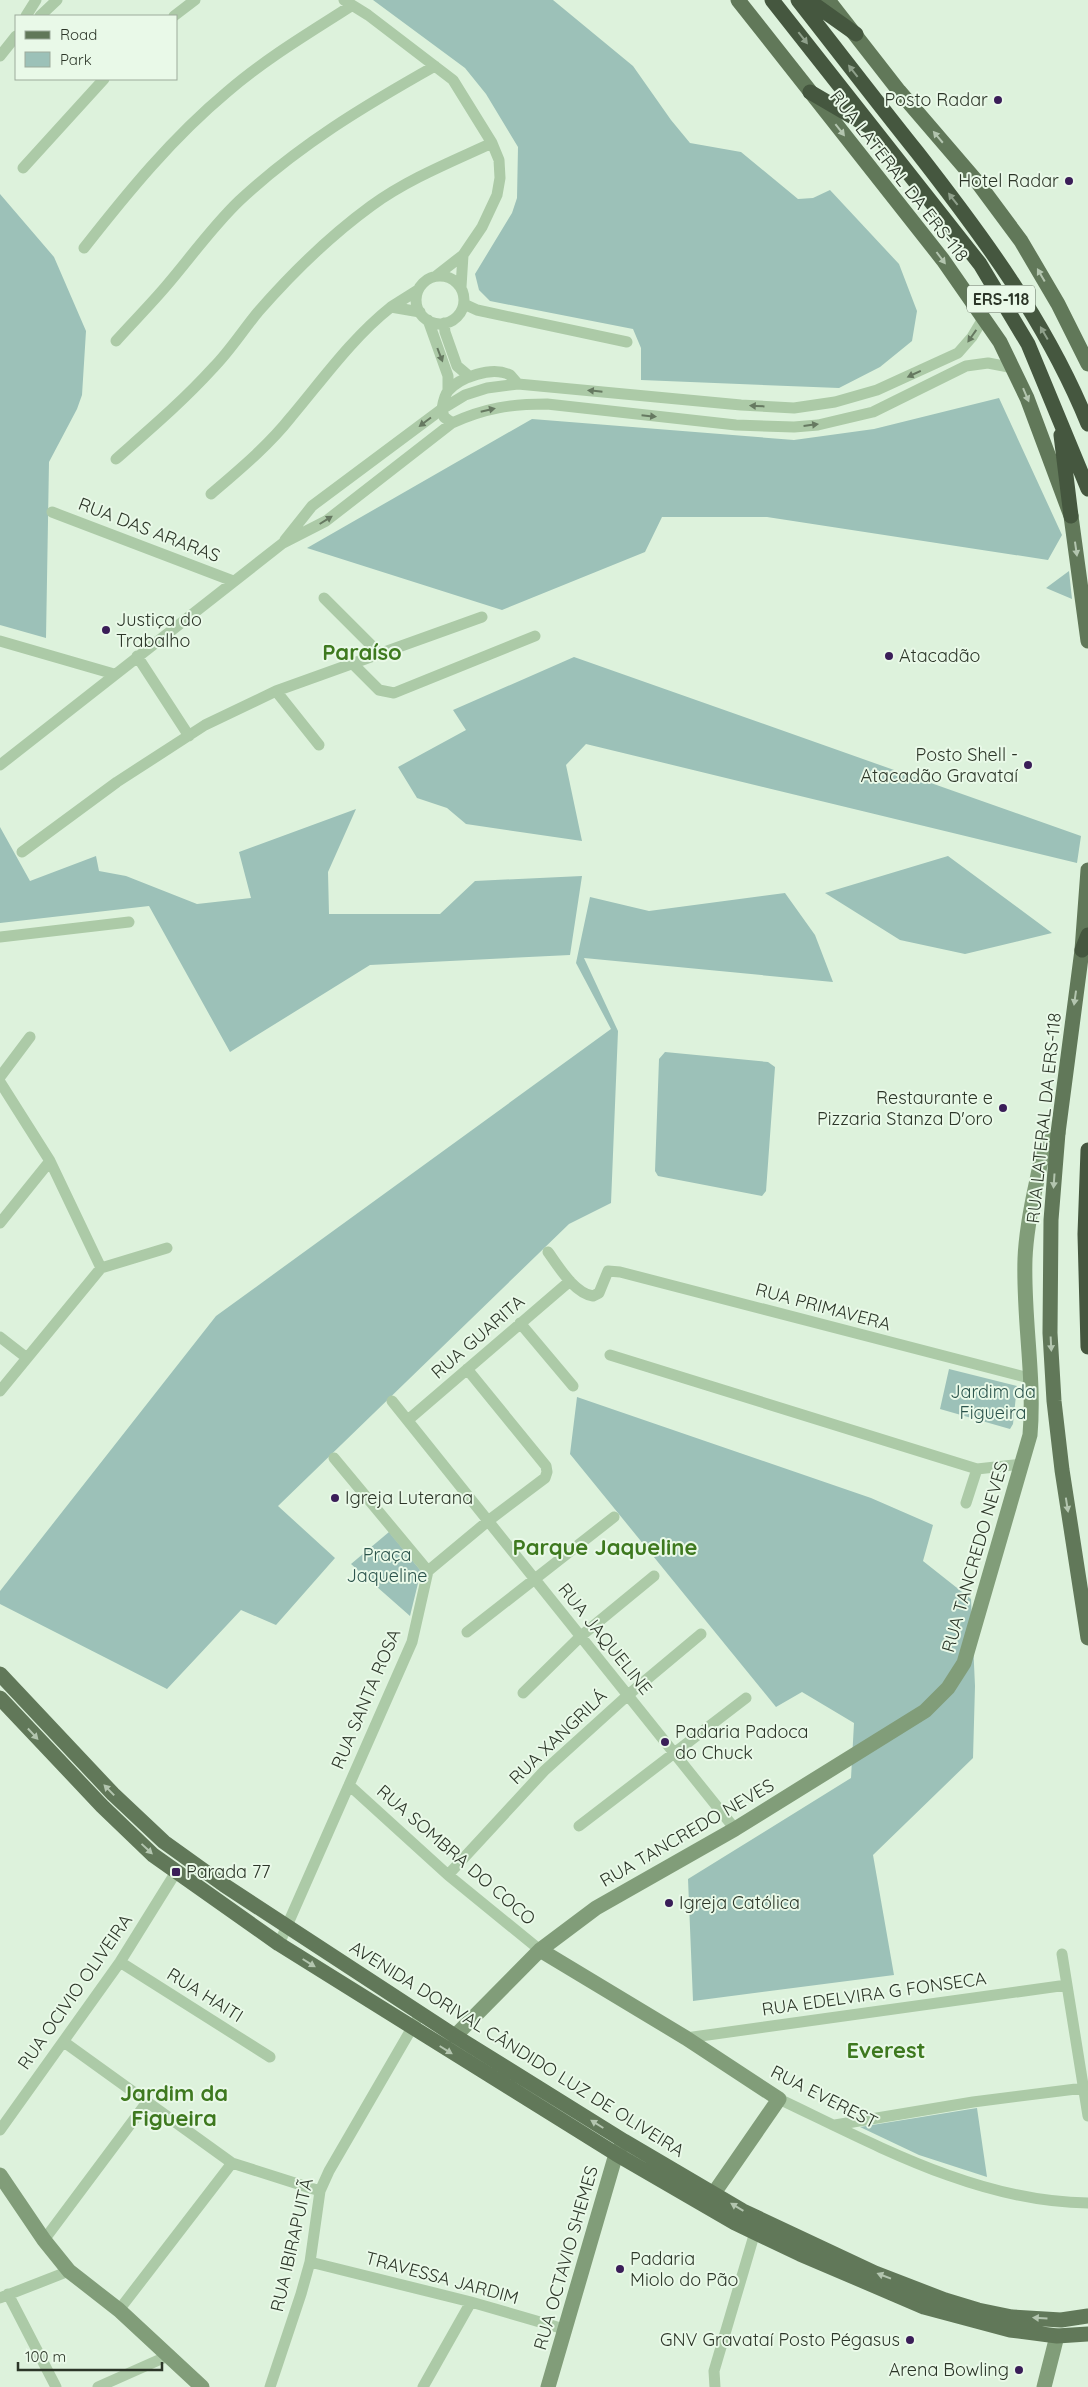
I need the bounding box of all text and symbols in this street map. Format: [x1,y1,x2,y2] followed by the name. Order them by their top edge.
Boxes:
[15,15,178,80] legend
[60,25,97,44] text: Road
[797,31,808,44] one-way arrow
[60,50,92,69] text: Park
[848,65,859,78] one-way arrow
[825,85,974,266] street label: RUA LATERAL DA ERS-118
[885,88,988,111] place label: Posto Radar
[992,94,1004,106] marker: Posto Radar
[835,123,846,136] one-way arrow
[933,130,944,143] one-way arrow
[958,169,1059,192] place label: Hotel Radar
[1063,175,1075,187] marker: Hotel Radar
[948,193,959,206] one-way arrow
[936,251,946,265] one-way arrow
[1037,267,1045,282] one-way arrow
[967,286,1035,312] road number: ERS-118
[1040,326,1048,341] one-way arrow
[967,329,977,343] one-way arrow
[437,348,444,363] one-way arrow
[907,370,921,378] one-way arrow
[587,387,603,395] one-way arrow
[1023,388,1031,402] one-way arrow
[749,402,765,410] one-way arrow
[480,406,495,414] one-way arrow
[641,412,657,420] one-way arrow
[419,416,432,427] one-way arrow
[803,421,819,429] one-way arrow
[75,492,223,567] street label: RUA DAS ARARAS
[319,515,332,525] one-way arrow
[1072,542,1080,558] one-way arrow
[116,608,202,652] place label: Justiça do Trabalho
[100,624,112,636] marker: Justiça do Trabalho
[322,638,402,666] district label: Paraíso
[899,644,981,667] place label: Atacadão
[883,650,895,662] marker: Atacadão
[860,743,1018,787] place label: Posto Shell - Atacadão Gravataí
[1022,759,1034,771] marker: Posto Shell - Atacadão Gravataí
[1071,990,1079,1006] one-way arrow
[1021,1011,1066,1224] street label: RUA LATERAL DA ERS-118
[817,1086,993,1130] place label: Restaurante e Pizzaria Stanza D'oro
[997,1102,1009,1114] marker: Restaurante e Pizzaria Stanza D'oro
[1050,1174,1058,1190] one-way arrow
[753,1277,894,1336] street label: RUA PRIMAVERA
[426,1290,529,1383] street label: RUA GUARITA
[1047,1336,1055,1352] one-way arrow
[950,1380,1036,1424] park label: Jardim da Figueira
[936,1459,1013,1655] street label: RUA TANCREDO NEVES
[345,1486,473,1509] place label: Igreja Luterana
[329,1492,341,1504] marker: Igreja Luterana
[1064,1498,1072,1514] one-way arrow
[513,1533,697,1561] district label: Parque Jaqueline
[346,1543,428,1587] park label: Praça Jaqueline
[553,1578,657,1699] street label: RUA JAQUELINE
[326,1625,406,1772] street label: RUA SANTA ROSA
[504,1684,612,1789] street label: RUA XANGRILÁ
[675,1720,809,1764] place label: Padaria Padoca do Chuck
[27,1727,39,1739] one-way arrow
[659,1736,671,1748] marker: Padaria Padoca do Chuck
[596,1773,778,1892] street label: RUA TANCREDO NEVES
[372,1779,540,1930] street label: RUA SOMBRA DO COCO
[103,1784,115,1796] one-way arrow
[141,1843,153,1855] one-way arrow
[186,1860,270,1883] place label: Parada 77
[170,1866,182,1878] marker: Parada 77
[679,1891,800,1914] place label: Igreja Católica
[663,1897,675,1909] marker: Igreja Católica
[12,1909,137,2074] street label: RUA OCIVIO OLIVEIRA
[346,1935,689,2162] street label: AVENIDA DORIVAL CÂNDIDO LUZ DE OLIVEIRA
[302,1958,316,1967] one-way arrow
[163,1962,248,2027] street label: RUA HAITI
[760,1966,988,2021] street label: RUA EDELVIRA G FONSECA
[846,2036,926,2064] district label: Everest
[440,2045,453,2054] one-way arrow
[767,2060,882,2133] street label: RUA EVEREST
[120,2079,228,2132] district label: Jardim da Figueira
[590,2120,603,2129] one-way arrow
[528,2163,603,2353] street label: RUA OCTAVIO SHEMES
[265,2176,318,2314] street label: RUA IBIRAPUITÃ
[730,2202,743,2212] one-way arrow
[363,2246,521,2309] street label: TRAVESSA JARDIM
[630,2247,738,2291] place label: Padaria Miolo do Pão
[614,2263,626,2275] marker: Padaria Miolo do Pão
[876,2272,891,2280] one-way arrow
[1031,2314,1047,2322] one-way arrow
[660,2328,900,2351] place label: GNV Gravataí Posto Pégasus
[904,2334,916,2346] marker: GNV Gravataí Posto Pégasus
[18,2340,161,2372] scale bar
[25,2347,66,2366] text: 100 m
[889,2358,1009,2381] place label: Arena Bowling
[1013,2364,1025,2376] marker: Arena Bowling

